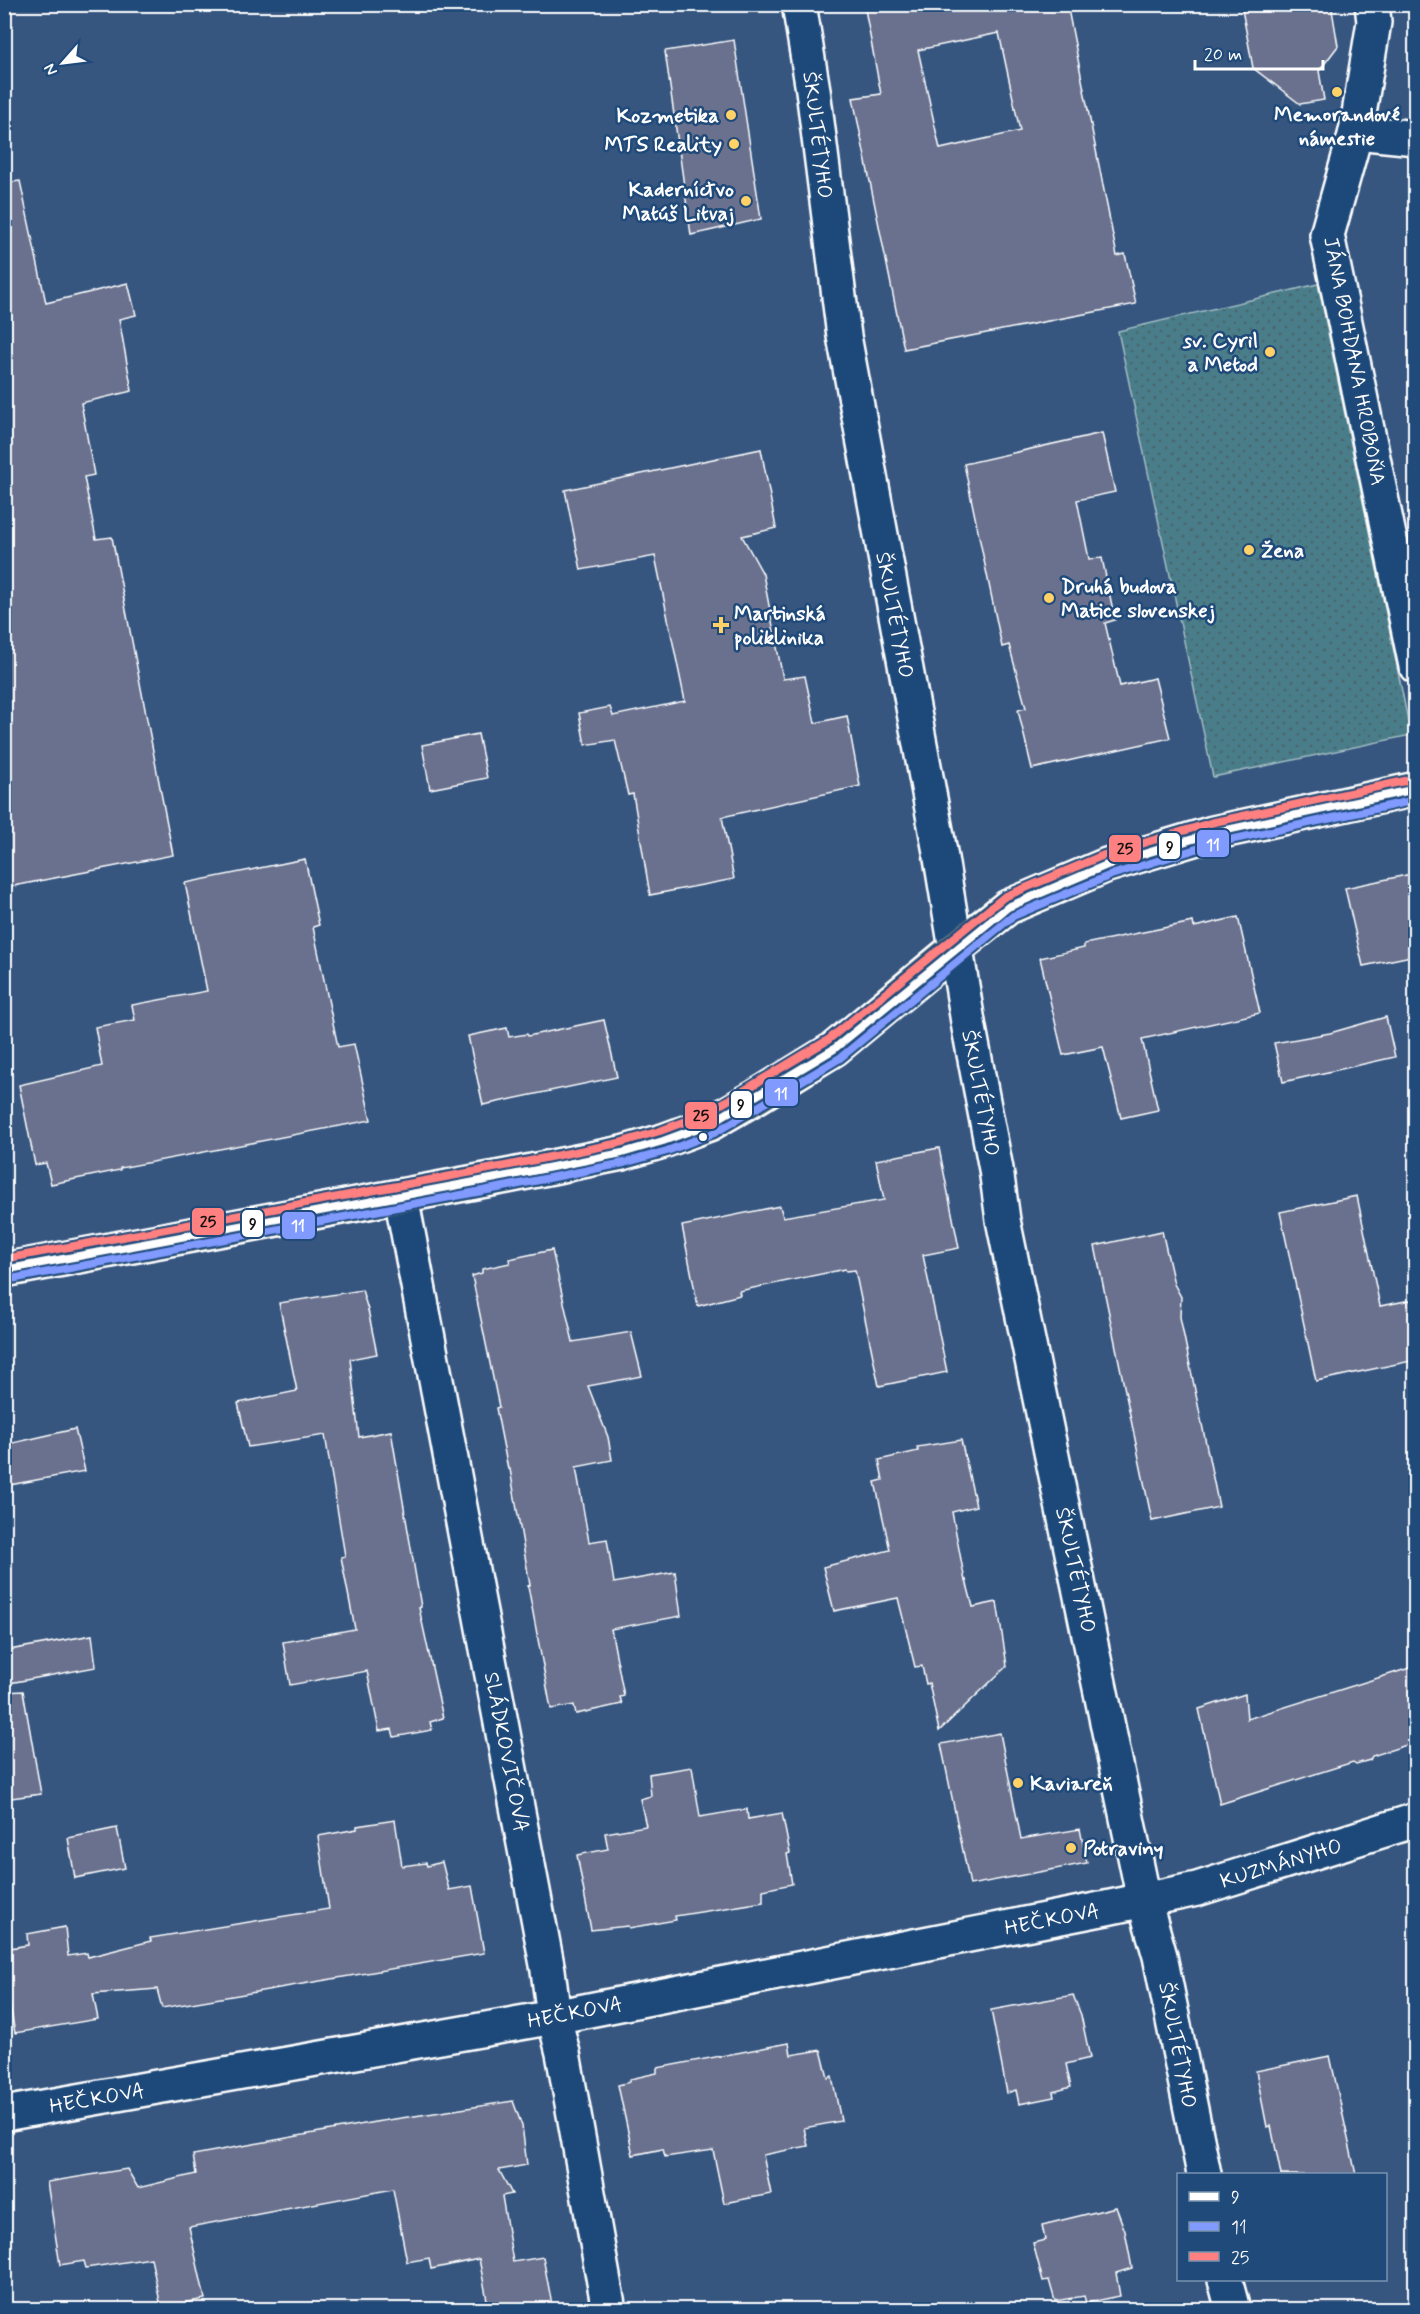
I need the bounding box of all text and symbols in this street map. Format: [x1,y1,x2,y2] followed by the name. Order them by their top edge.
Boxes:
[33,33,93,93] north arrow
[1195,33,1322,71] scale bar
[1204,43,1242,67] text: 20 m
[39,60,63,79] text: N
[795,70,839,200] street label: ŠKULTÉTYHO
[1330,85,1344,99] marker: Memorandové námestie
[1274,101,1401,153] place label: Memorandové námestie
[616,102,719,130] place label: Kozmetika
[724,108,738,122] marker: Kozmetika
[605,131,722,159] place label: MTS Reality
[727,137,741,151] marker: MTS Reality
[622,176,734,228] place label: Kaderníctvo Matúš Litvaj
[739,194,753,208] marker: Kaderníctvo Matúš Litvaj
[1316,234,1392,488] street label: JÁNA BOHDANA HROBOŇA
[1182,327,1258,379] place label: sv. Cyril a Metod
[1263,345,1277,359] marker: sv. Cyril a Metod
[1261,537,1304,565] place label: Žena
[1242,543,1256,557] marker: Žena
[868,550,920,681] street label: ŠKULTÉTYHO
[1061,573,1215,625] place label: Druhá budova Matice slovenskej
[1042,591,1056,605] marker: Druhá budova Matice slovenskej
[734,600,826,652] place label: Martinská poliklinika
[712,616,730,634] marker: Martinská poliklinika
[1196,829,1230,858] line badge: 11
[1158,832,1181,860] line badge: 9
[1108,834,1142,863] line badge: 25
[1206,835,1220,856] text: 11
[1166,837,1174,858] text: 9
[1117,839,1134,860] text: 25
[954,1028,1006,1159] street label: ŠKULTÉTYHO
[764,1078,799,1107] line badge: 11
[774,1084,788,1105] text: 11
[730,1090,753,1119] line badge: 9
[737,1095,745,1116] text: 9
[684,1101,718,1130] line badge: 25
[693,1106,710,1127] text: 25
[697,1131,709,1143] unlabelled marker
[191,1207,225,1236] line badge: 25
[241,1209,264,1238] line badge: 9
[281,1211,316,1240] line badge: 11
[200,1212,217,1233] text: 25
[249,1214,257,1235] text: 9
[291,1216,305,1237] text: 11
[1048,1505,1102,1636] street label: ŠKULTÉTYHO
[477,1670,535,1835] street label: SLÁDKOVIČOVA
[1030,1770,1113,1798] place label: Kaviareň
[1011,1776,1025,1790] marker: Kaviareň
[1217,1832,1346,1896] street label: KUZMÁNYHO
[1083,1835,1164,1863] place label: Potraviny
[1064,1841,1078,1855] marker: Potraviny
[1002,1897,1102,1943] street label: HEČKOVA
[1151,1980,1203,2111] street label: ŠKULTÉTYHO
[525,1990,625,2036] street label: HEČKOVA
[47,2077,147,2121] street label: HEČKOVA
[1177,2173,1387,2281] legend
[1231,2186,1240,2210] text: 9
[1231,2216,1247,2240] text: 11
[1231,2246,1249,2270] text: 25

